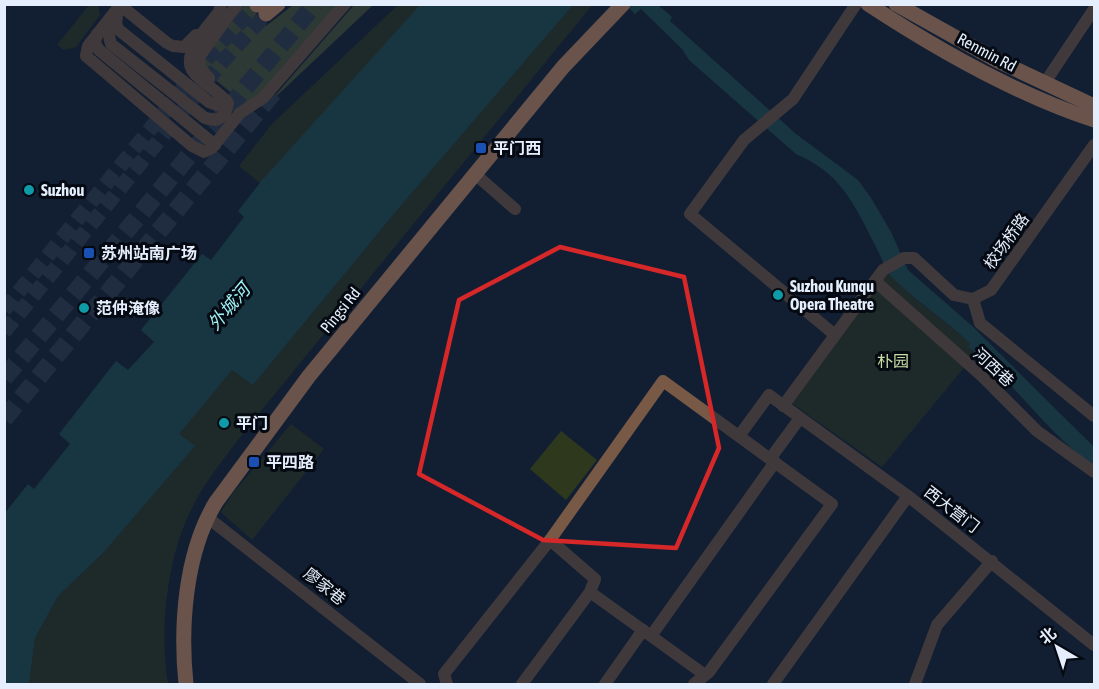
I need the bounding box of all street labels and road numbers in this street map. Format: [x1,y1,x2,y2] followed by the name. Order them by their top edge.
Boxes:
[955,29,1019,75] street label: Renmin Rd
[980,210,1032,272] street label: 校场桥路
[316,284,364,337] street label: Pingsi Rd
[970,344,1018,390] street label: 河西巷
[921,482,983,536] street label: 西大营门
[301,564,349,608] street label: 廖家巷

